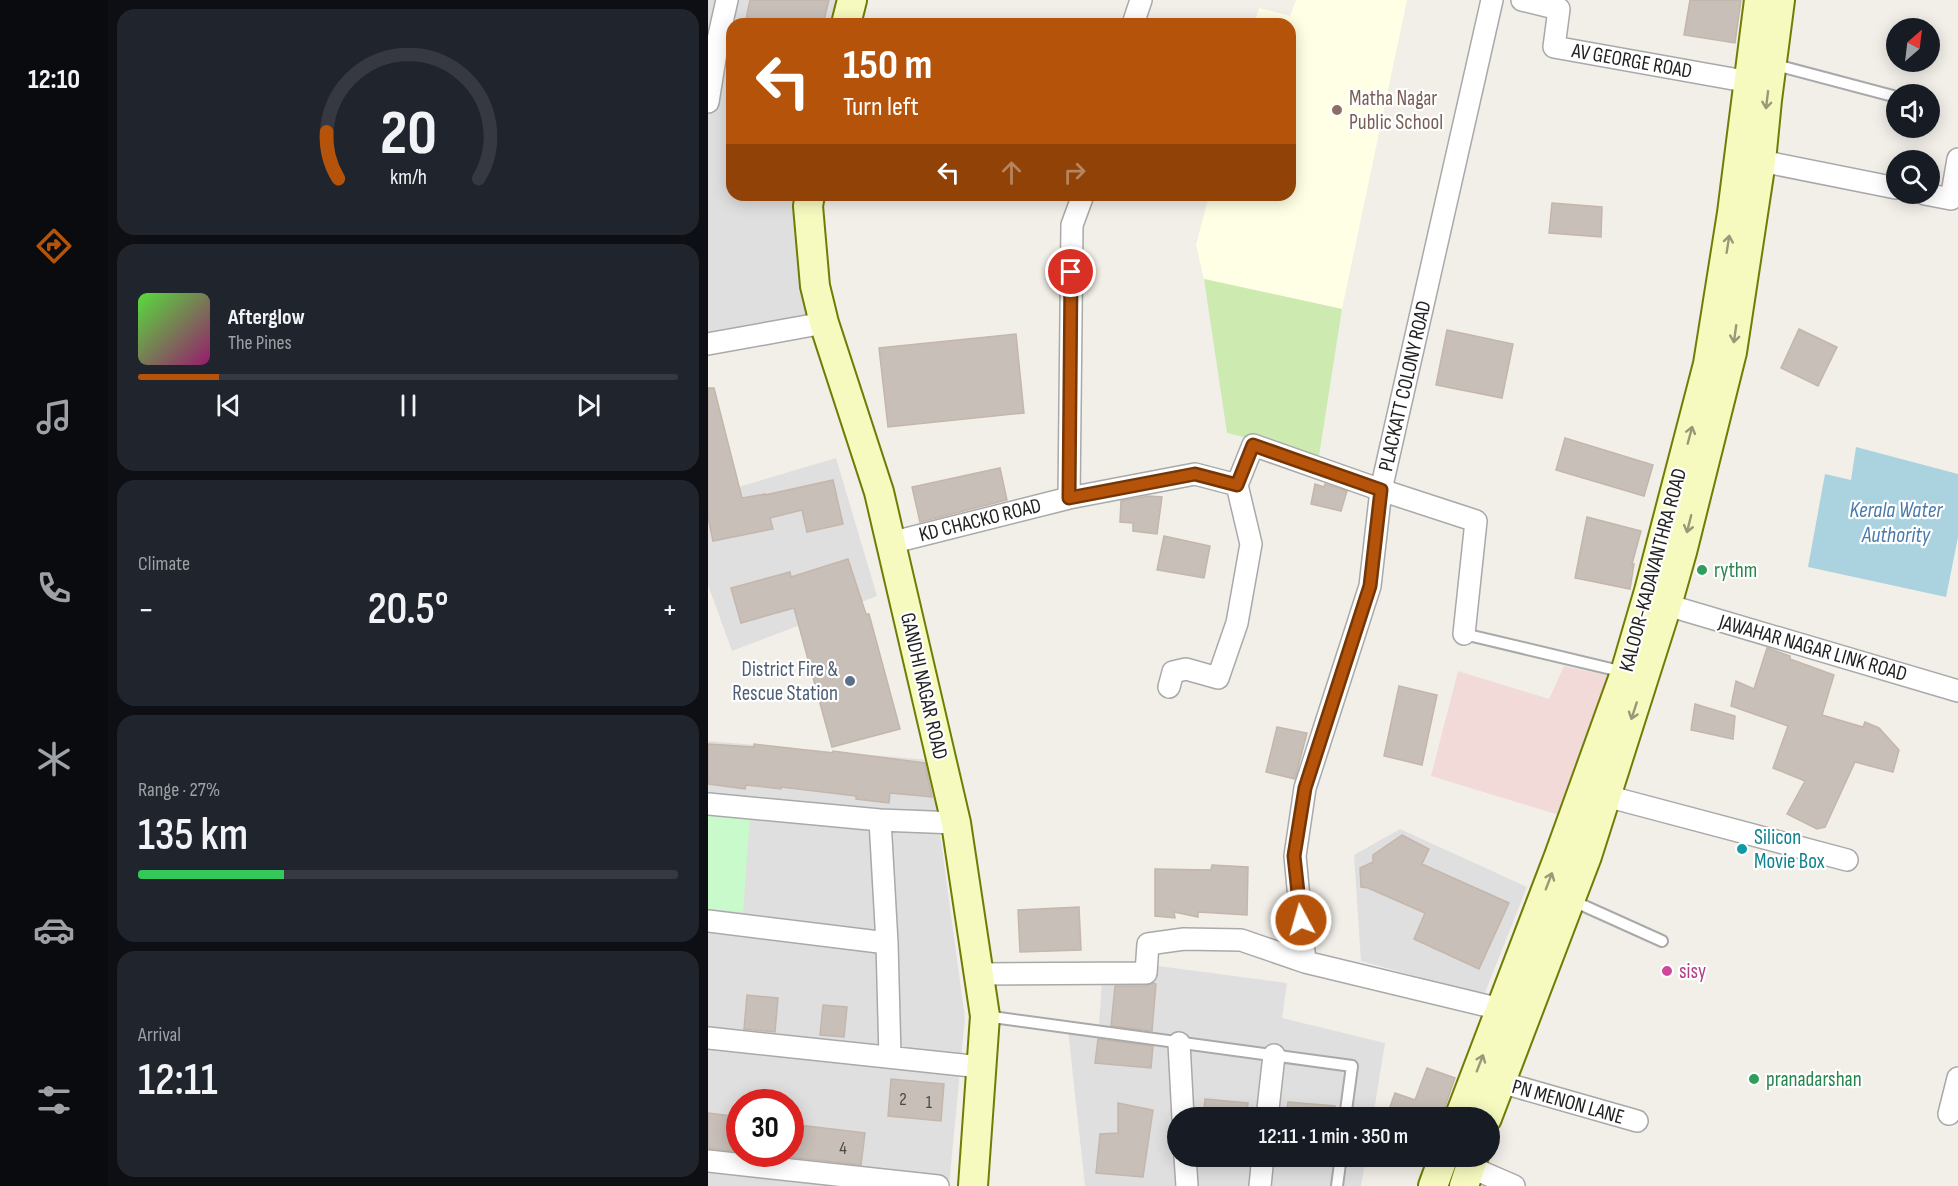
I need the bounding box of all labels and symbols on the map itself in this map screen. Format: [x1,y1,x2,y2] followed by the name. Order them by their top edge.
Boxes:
[1886,18,1940,72] north arrow
[1569,38,1694,84] street label: AV GEORGE ROAD
[1349,86,1443,135] place label: Matha Nagar Public School
[1761,89,1772,109] one-way arrow
[1330,103,1344,117] marker: Matha Nagar Public School
[1722,234,1733,254] one-way arrow
[1045,246,1096,297] pin
[1373,298,1437,474] street label: PLACKATT COLONY ROAD
[1729,324,1740,344] one-way arrow
[1684,426,1696,445] one-way arrow
[1614,466,1692,674] street label: KALOOR-KADAVANTHRA ROAD
[916,493,1044,547] street label: KD CHACKO ROAD
[1850,497,1943,549] water label: Kerala Water Authority
[1682,514,1694,533] one-way arrow
[1714,558,1757,583] place label: rythm
[1695,563,1709,577] marker: rythm
[1715,609,1910,687] street label: JAWAHAR NAGAR LINK ROAD
[895,610,953,762] street label: GANDHI NAGAR ROAD
[732,657,838,706] place label: District Fire & Rescue Station
[843,674,857,688] marker: District Fire & Rescue Station
[1627,701,1638,720] one-way arrow
[1754,825,1825,874] place label: Silicon Movie Box
[1735,842,1749,856] marker: Silicon Movie Box
[1545,872,1556,890] one-way arrow
[1269,888,1333,952] position arrow
[1679,959,1706,984] place label: sisy
[1660,964,1674,978] marker: sisy
[1475,1054,1486,1073] one-way arrow
[1766,1067,1862,1092] place label: pranadarshan
[1747,1072,1761,1086] marker: pranadarshan
[1509,1074,1627,1130] street label: PN MENON LANE
[726,1089,804,1167] speed limit sign: 30
[899,1089,907,1110] house number: 2
[926,1092,933,1113] house number: 1
[839,1138,847,1159] house number: 4

